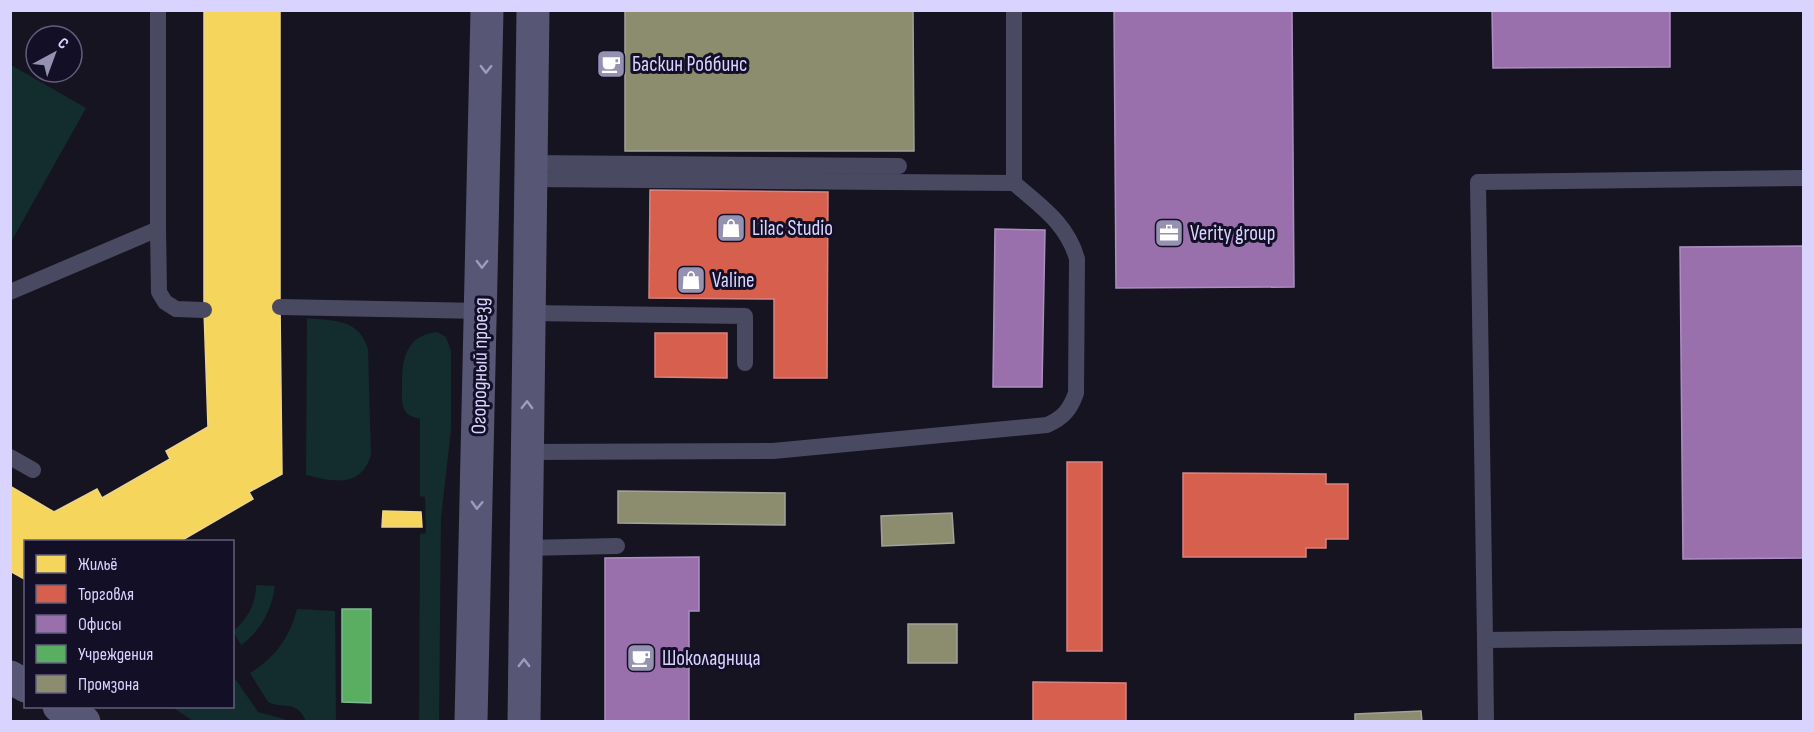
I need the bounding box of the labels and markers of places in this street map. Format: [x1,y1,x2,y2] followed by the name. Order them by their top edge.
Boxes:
[595,48,627,80] cafe icon: Баскин Роббинс
[632,52,747,77] place label: Баскин Роббинс
[715,212,747,244] shop icon: Lilac Studio
[752,216,833,241] place label: Lilac Studio
[1153,217,1185,249] office icon: Verity group
[1190,221,1275,246] place label: Verity group
[675,264,707,296] shop icon: Valine
[712,268,755,293] place label: Valine
[625,642,657,674] cafe icon: Шоколадница
[662,646,761,671] place label: Шоколадница

